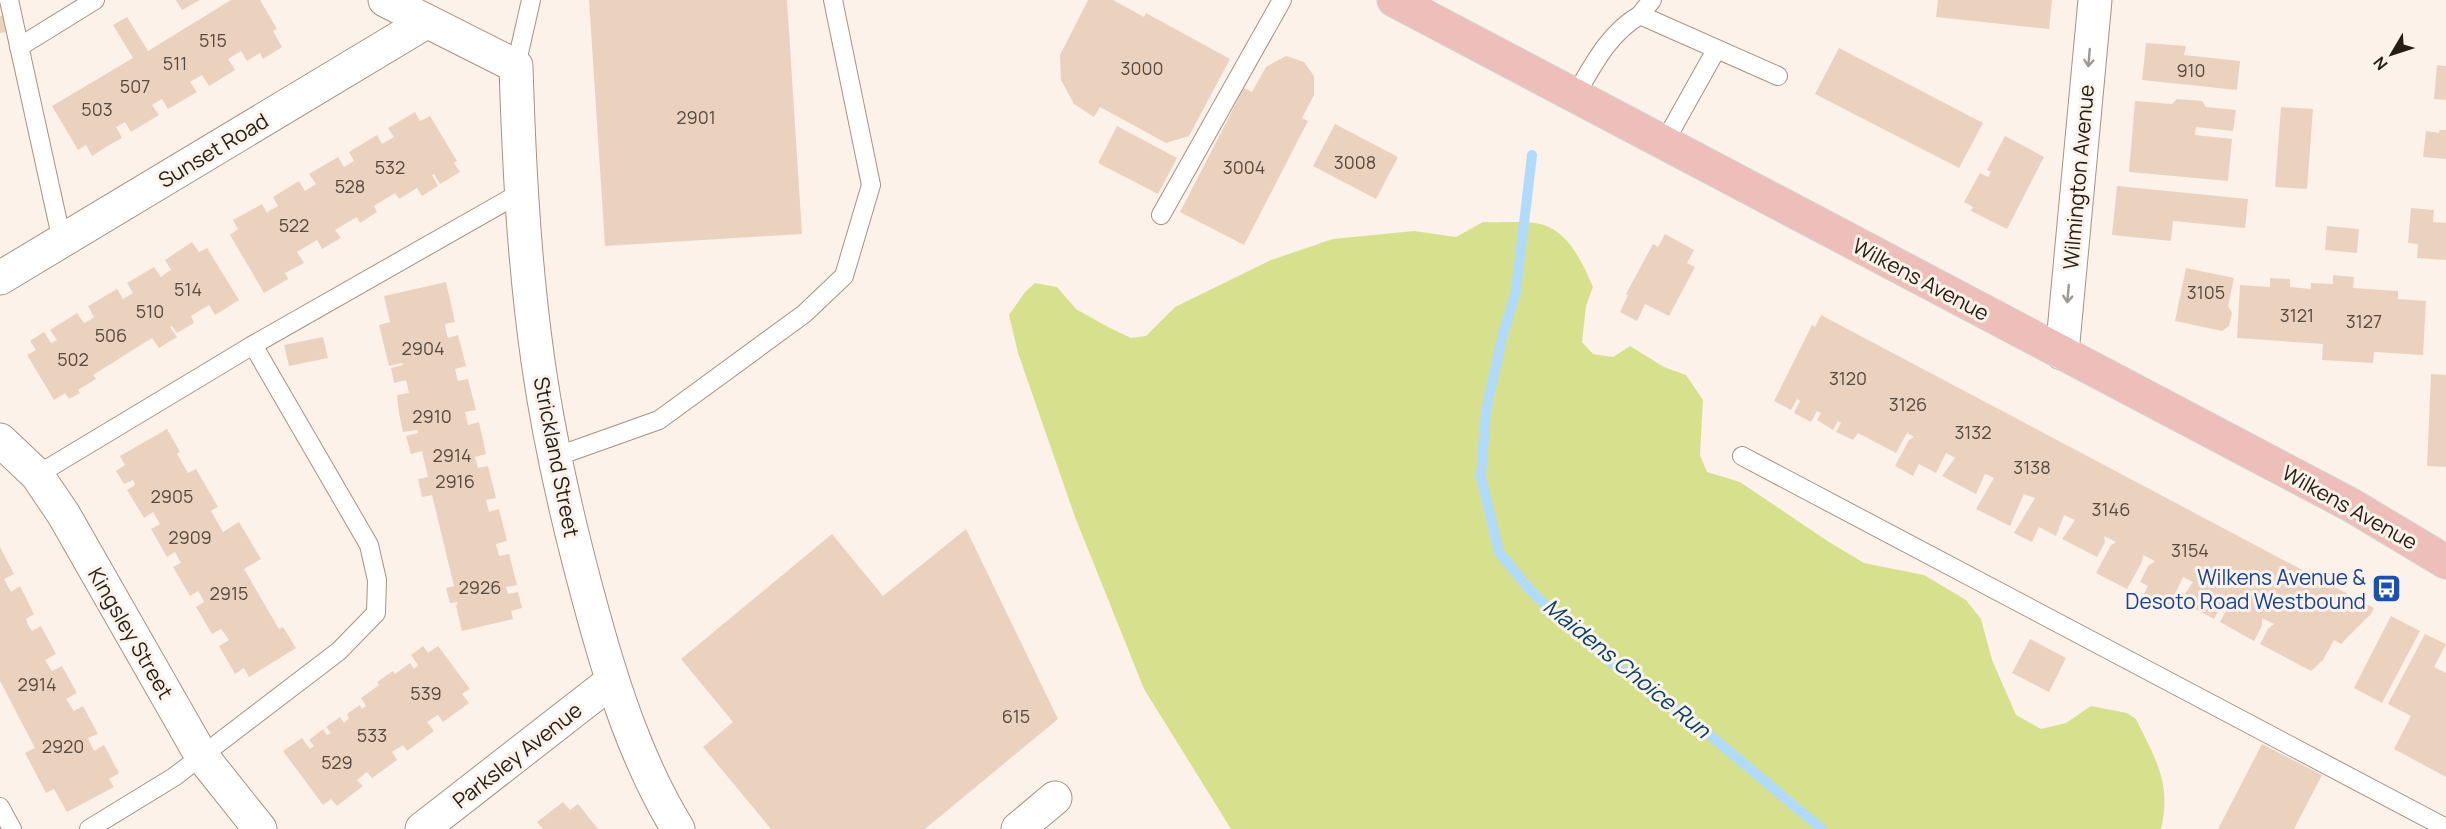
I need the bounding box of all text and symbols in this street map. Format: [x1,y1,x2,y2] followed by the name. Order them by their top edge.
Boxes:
[2362,24,2422,84] north arrow
[199,28,227,52] house number: 515
[2083,48,2094,68] one-way arrow
[163,51,187,75] house number: 511
[2368,52,2393,75] text: N
[1121,56,1163,80] house number: 3000
[2176,58,2206,82] house number: 910
[120,74,150,98] house number: 507
[2056,83,2100,271] street label: Wilmington Avenue
[81,97,113,121] house number: 503
[676,105,716,129] house number: 2901
[153,106,273,194] street label: Sunset Road
[1334,150,1376,174] house number: 3008
[375,155,405,179] house number: 532
[1223,155,1265,179] house number: 3004
[335,174,365,198] house number: 528
[279,213,309,237] house number: 522
[1848,231,1994,327] street label: Wilkens Avenue
[174,277,202,301] house number: 514
[2187,280,2225,304] house number: 3105
[2062,284,2073,304] one-way arrow
[136,299,164,323] house number: 510
[2280,303,2314,327] house number: 3121
[2346,309,2382,333] house number: 3127
[95,323,127,347] house number: 506
[401,336,445,360] house number: 2904
[57,347,89,371] house number: 502
[1829,366,1867,390] house number: 3120
[528,374,586,540] street label: Strickland Street
[1889,392,1927,416] house number: 3126
[412,404,452,428] house number: 2910
[1954,420,1992,444] house number: 3132
[432,443,472,467] house number: 2914
[2013,455,2051,479] house number: 3138
[2277,458,2423,556] street label: Wilkens Avenue
[435,469,475,493] house number: 2916
[151,484,193,508] house number: 2905
[2092,497,2130,521] house number: 3146
[168,525,212,549] house number: 2909
[2171,538,2209,562] house number: 3154
[82,562,180,704] street label: Kingsley Street
[2125,563,2366,615] place label: Wilkens Avenue & Desoto Road Westbound
[2371,573,2403,605] bus stop icon: Wilkens Avenue & Desoto Road Westbound
[459,575,501,599] house number: 2926
[210,581,248,605] house number: 2915
[1537,591,1717,745] water label: Maidens Choice Run
[17,672,57,696] house number: 2914
[410,681,442,705] house number: 539
[447,696,587,814] street label: Parksley Avenue
[1002,704,1030,728] house number: 615
[357,723,387,747] house number: 533
[42,734,84,758] house number: 2920
[321,750,353,774] house number: 529

